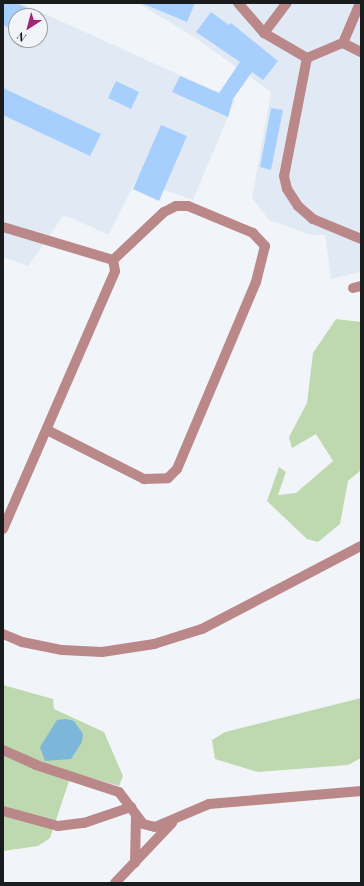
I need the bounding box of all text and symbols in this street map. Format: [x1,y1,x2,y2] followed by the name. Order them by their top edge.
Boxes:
[8,8,48,48] north arrow
[14,29,29,46] text: N

